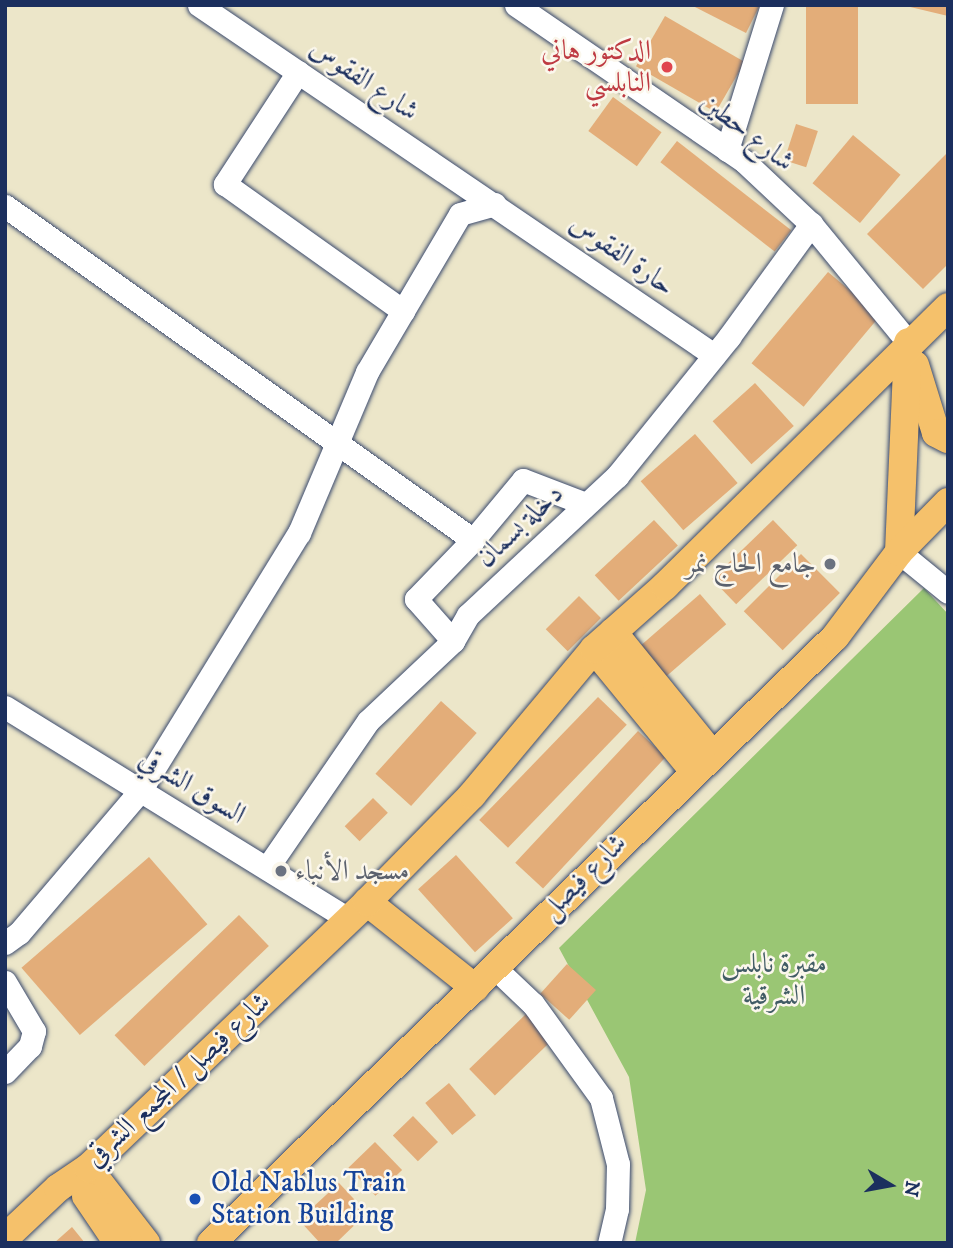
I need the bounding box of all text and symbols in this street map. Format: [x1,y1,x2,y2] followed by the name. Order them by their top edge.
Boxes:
[303,31,425,129] street label: شارع الفقوس
[541,34,651,100] place label: الدكتور هاني النابلسي
[657,57,677,77] marker: الدكتور هاني النابلسي
[693,85,801,179] street label: شارع حطين
[563,207,681,303] street label: حارة الفقوس
[469,477,571,575] street label: دخلة بسمان
[685,547,816,581] place label: جامع الحاج نمر
[822,556,838,572] marker: جامع الحاج نمر
[132,742,252,832] street label: السوق الشرقي
[534,827,634,927] street label: شارع فيصل
[295,854,409,888] place label: مسجد الأنباء
[273,863,289,879] marker: مسجد الأنباء
[721,947,827,1013] park label: مقبرة نابلس الشرقية
[78,985,278,1175] street label: شارع فيصل / المجمع الشرقي
[855,1150,925,1220] north arrow
[211,1166,406,1232] place label: Old Nablus Train Station Building
[898,1179,924,1198] text: N
[185,1189,205,1209] marker: Old Nablus Train Station Building

